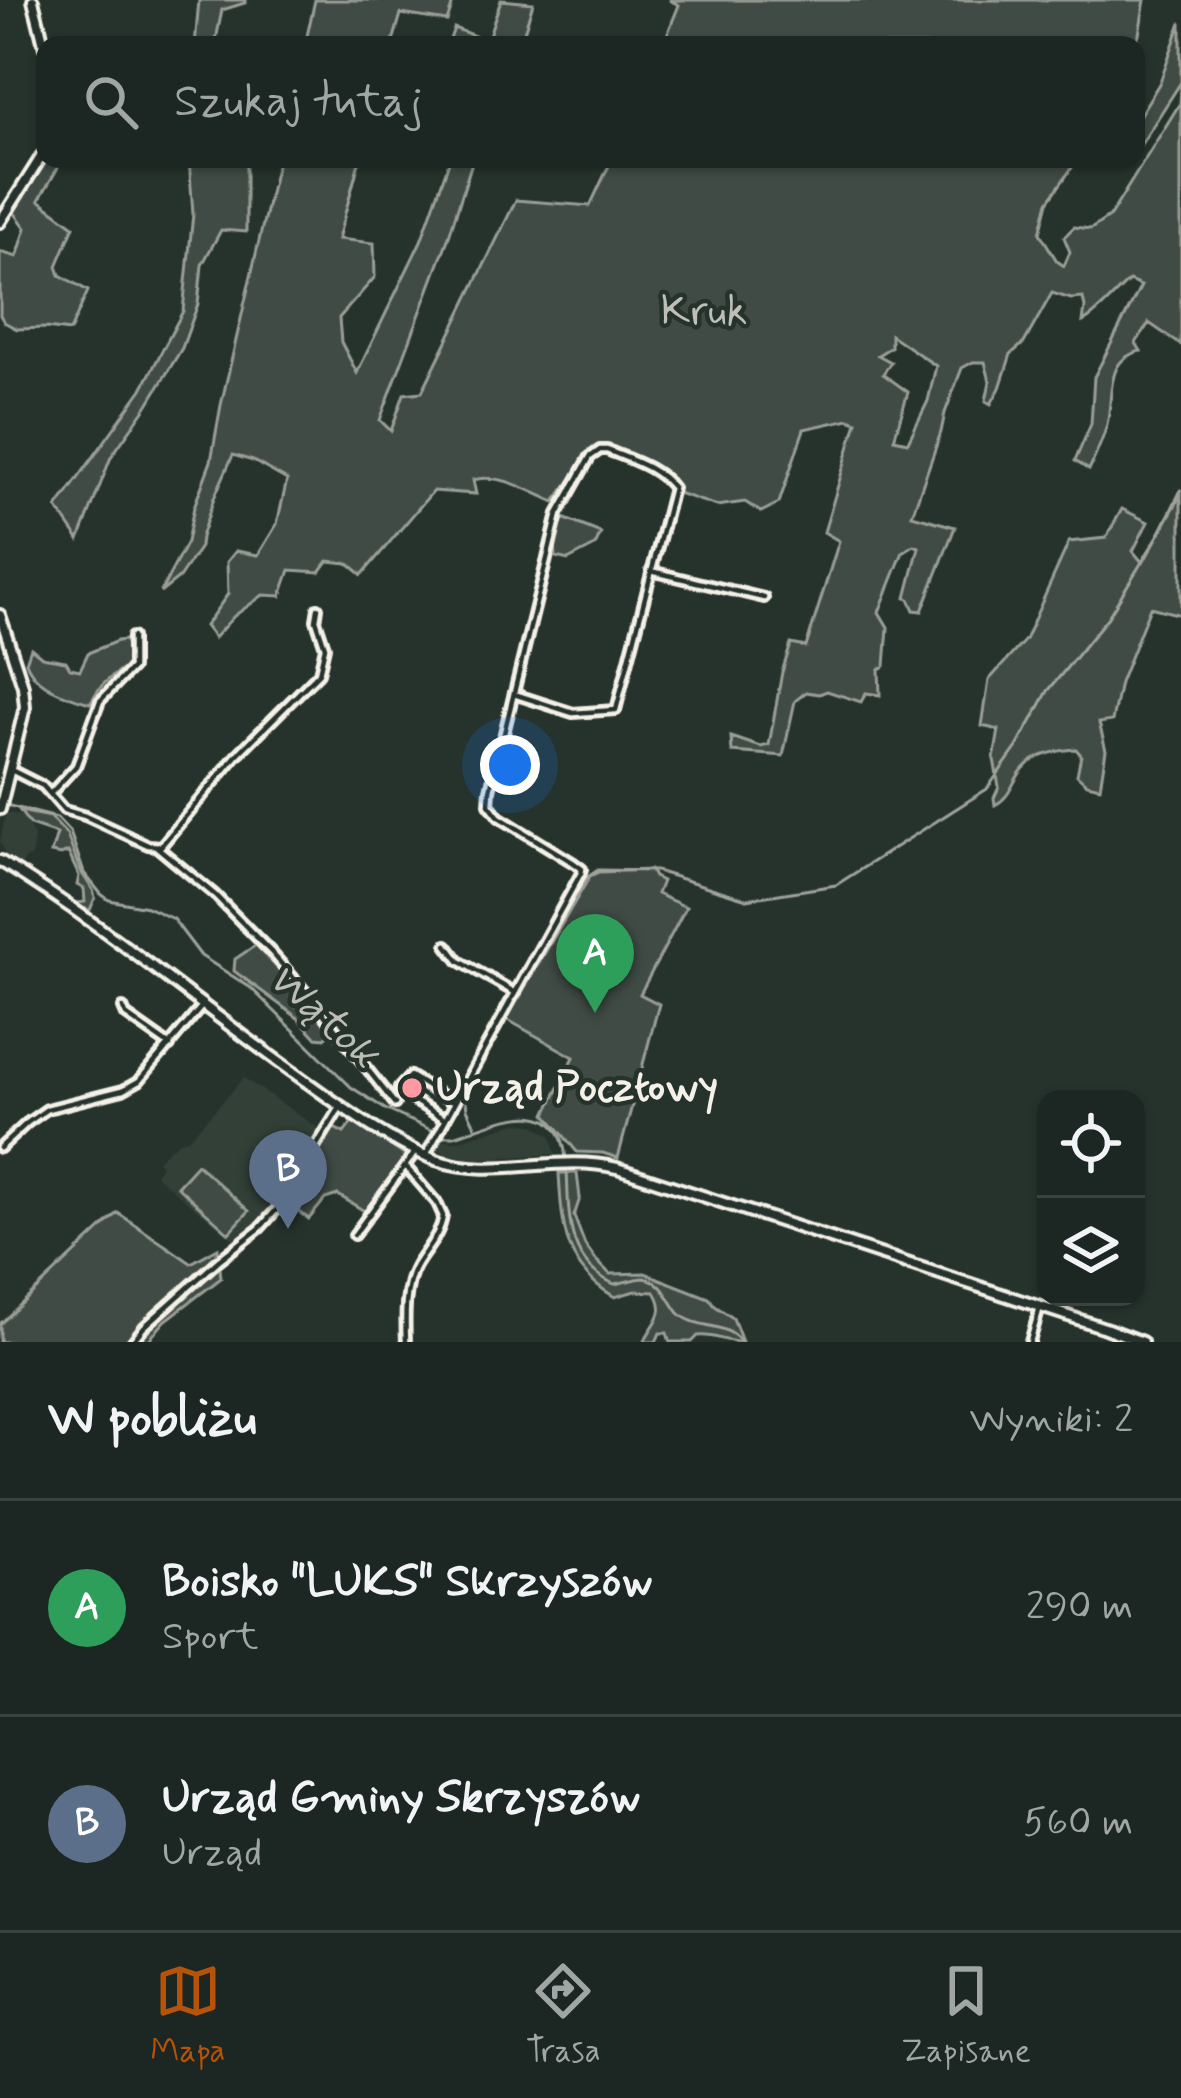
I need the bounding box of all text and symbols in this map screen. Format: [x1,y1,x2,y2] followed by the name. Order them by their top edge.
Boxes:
[36,36,1145,168] search box
[78,69,144,135] icon: search
[174,73,423,132] text: Szukaj tutaj
[661,285,747,340] park label: Kruk
[480,735,540,795] your location
[556,914,634,1013] pin: A
[254,950,393,1083] water label: Wątok
[436,1061,718,1116] place label: Urząd Pocztowy
[399,1075,425,1101] marker: Urząd Pocztowy
[1037,1090,1145,1306] map controls
[1037,1090,1145,1198] button: locate
[249,1130,327,1229] pin: B
[1037,1198,1145,1306] button: layers
[48,1387,256,1453] text: W pobliżu
[970,1395,1133,1446] text: Wyniki: 2
[162,1553,652,1612] text: Boisko "LUKS" Skrzyszów
[74,1582,100,1633] text: A
[1026,1582,1133,1633] text: 290 m
[162,1612,259,1663] text: Sport
[162,1769,640,1828] text: Urząd Gminy Skrzyszów
[75,1798,99,1849] text: B
[1023,1798,1133,1849] text: 560 m
[162,1828,262,1879] text: Urząd
[150,1958,225,2074] tab: Mapa
[526,1958,601,2074] tab: Trasa
[901,1958,1031,2074] tab: Zapisane

